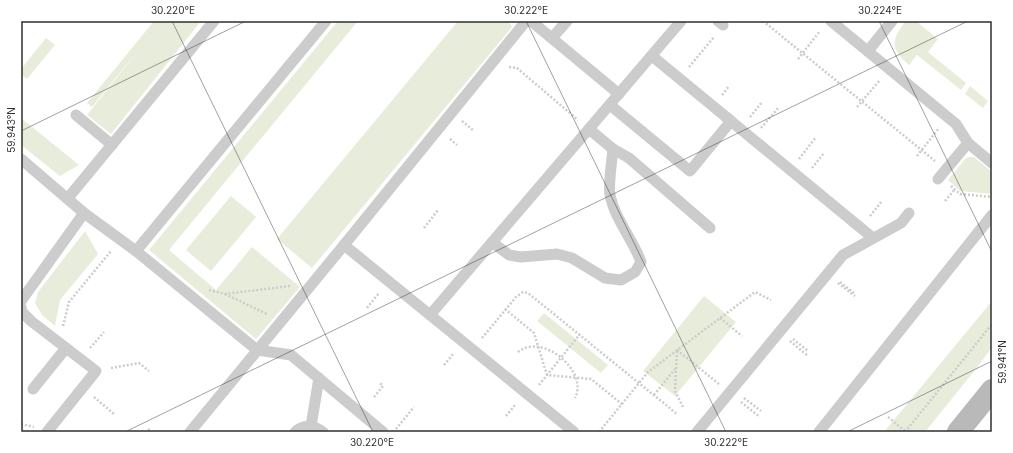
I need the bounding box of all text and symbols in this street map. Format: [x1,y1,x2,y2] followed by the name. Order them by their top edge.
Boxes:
[151,4,195,16] text: 30.220°E
[504,4,548,16] text: 30.222°E
[858,4,902,16] text: 30.224°E
[5,107,17,153] text: 59.943°N
[996,340,1008,384] text: 59.941°N
[350,436,394,448] text: 30.220°E
[704,436,748,448] text: 30.222°E

